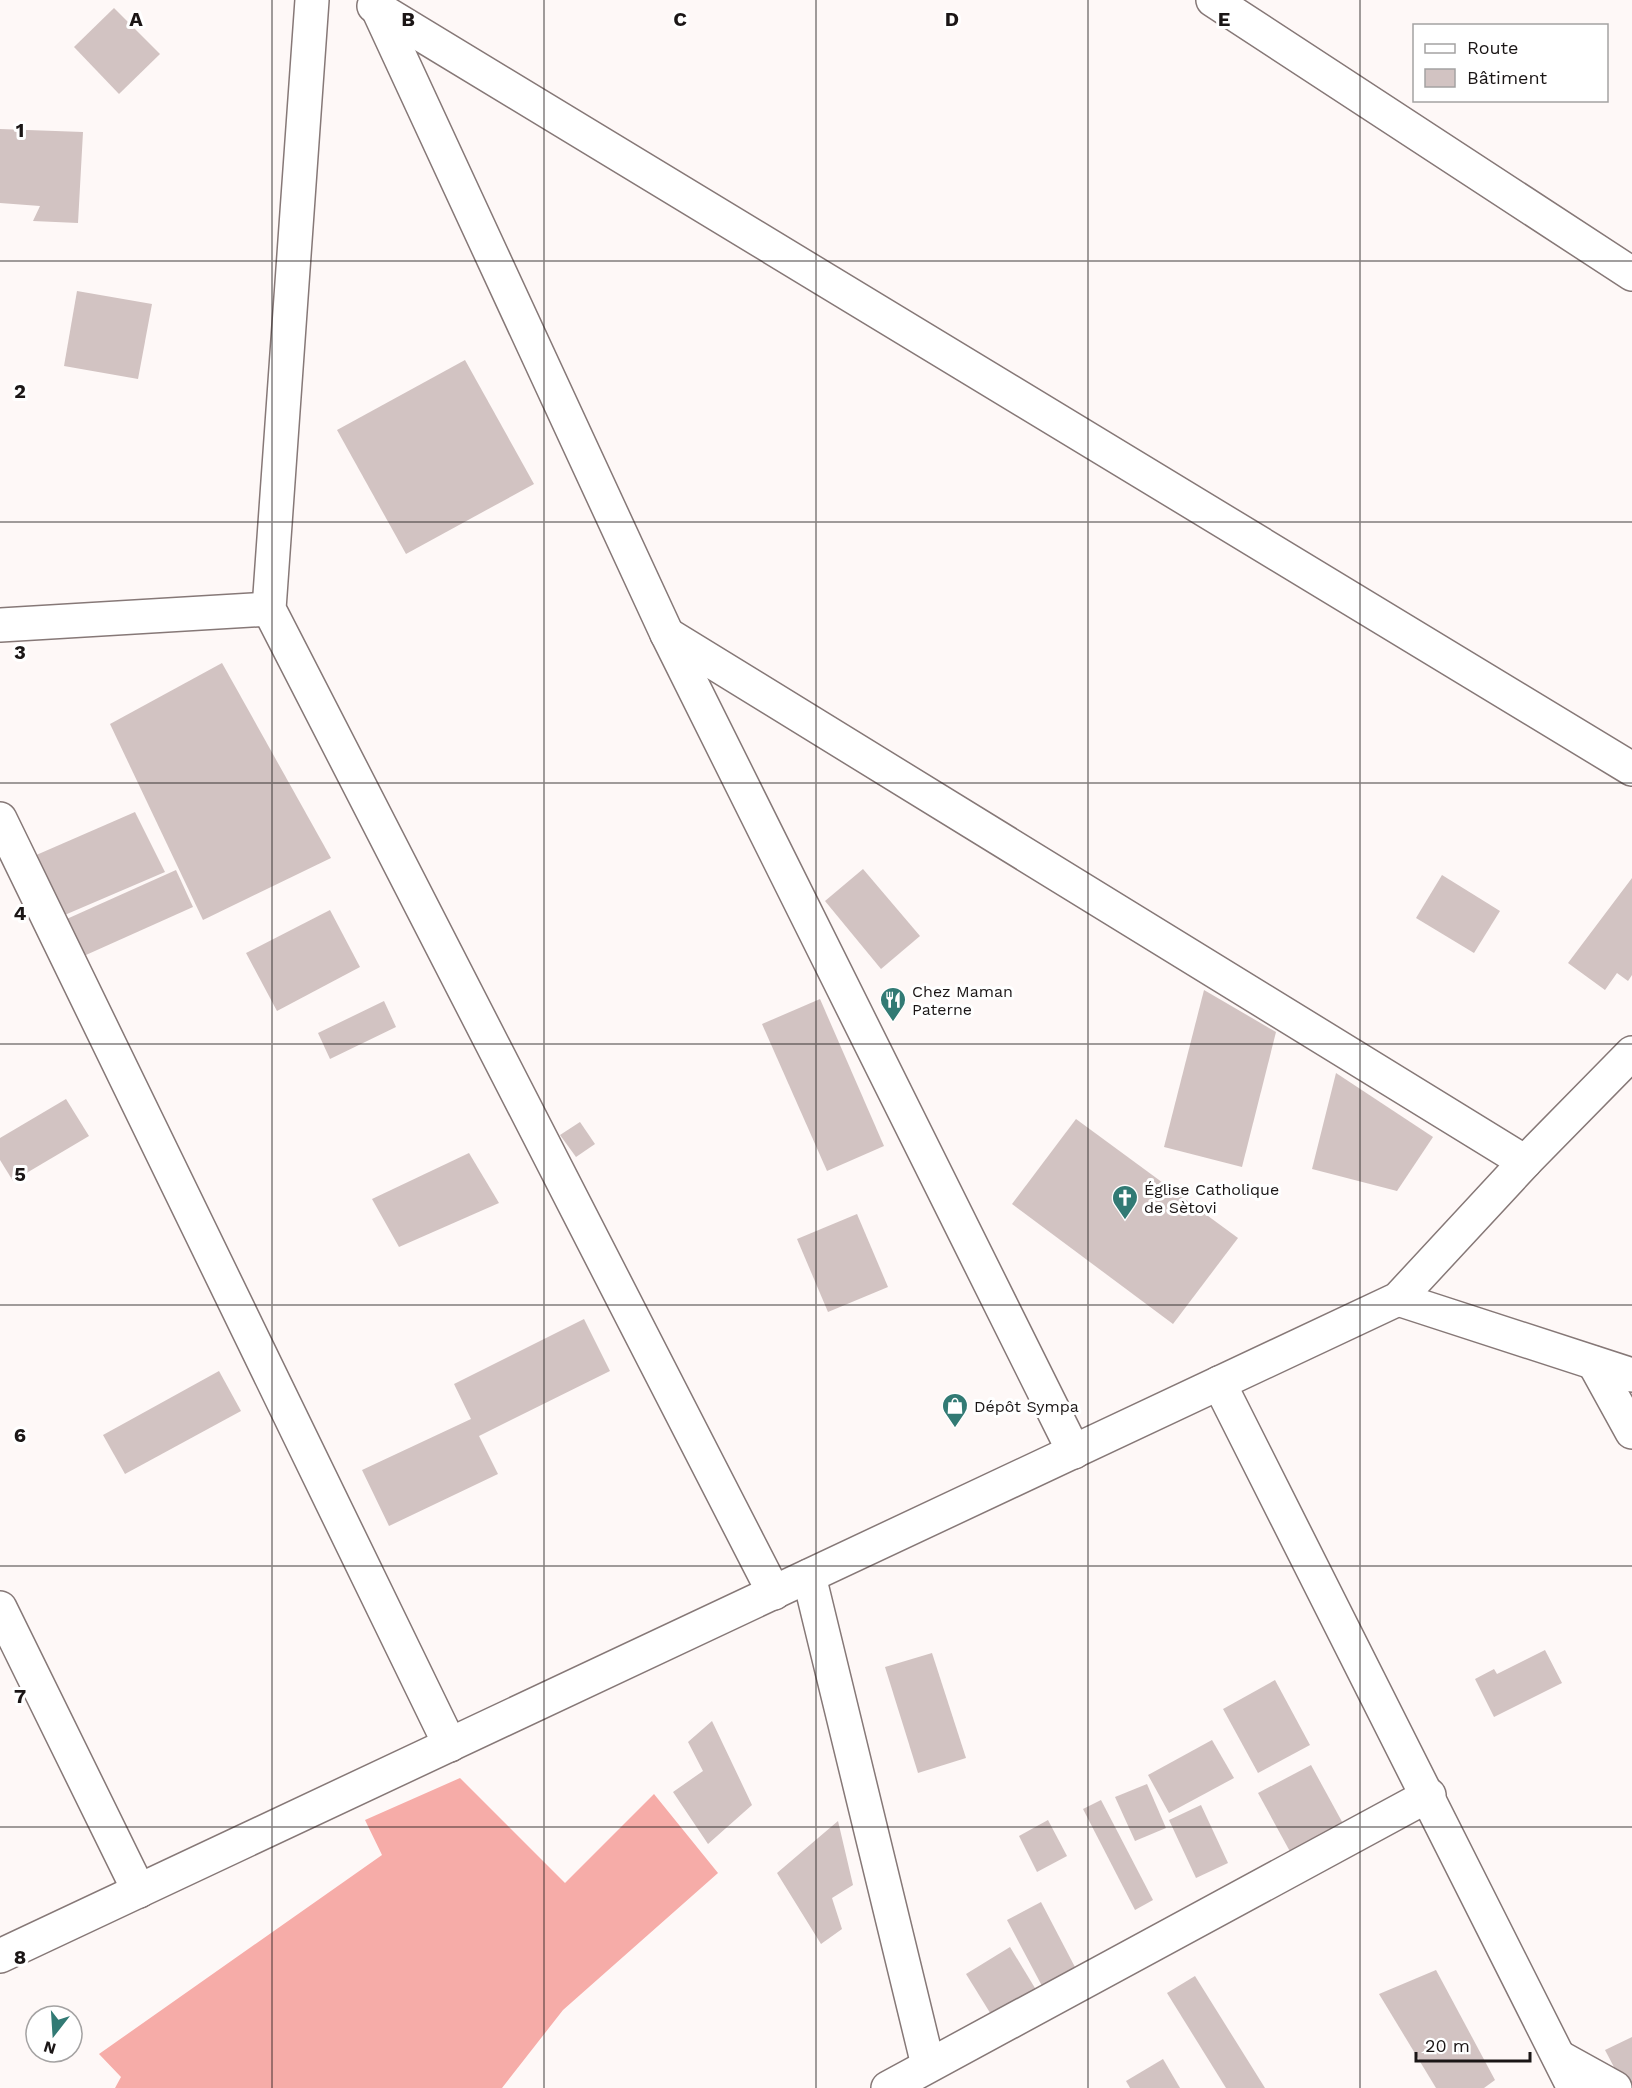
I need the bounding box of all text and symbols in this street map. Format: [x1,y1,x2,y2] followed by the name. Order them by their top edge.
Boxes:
[129,7,143,31] text: A
[401,7,415,31] text: B
[673,7,687,31] text: C
[945,7,959,31] text: D
[1218,7,1230,31] text: E
[1413,24,1608,102] legend
[1467,37,1519,58] text: Route
[1467,67,1547,88] text: Bâtiment
[16,118,24,142] text: 1
[14,379,26,403] text: 2
[14,640,26,664] text: 3
[14,901,27,925] text: 4
[912,982,1013,1019] place label: Chez Maman Paterne
[878,985,908,1023] restaurant icon: Chez Maman Paterne
[14,1162,26,1186] text: 5
[1144,1180,1279,1217] place label: Église Catholique de Sètovi
[1110,1183,1140,1221] church icon: Église Catholique de Sètovi
[940,1391,970,1429] shop icon: Dépôt Sympa
[974,1397,1079,1416] place label: Dépôt Sympa
[14,1423,26,1447] text: 6
[14,1684,26,1708] text: 7
[14,1945,26,1969] text: 8
[24,2004,84,2064] north arrow
[1416,2025,1530,2063] scale bar
[1425,2035,1470,2056] text: 20 m
[41,2037,58,2059] text: N

